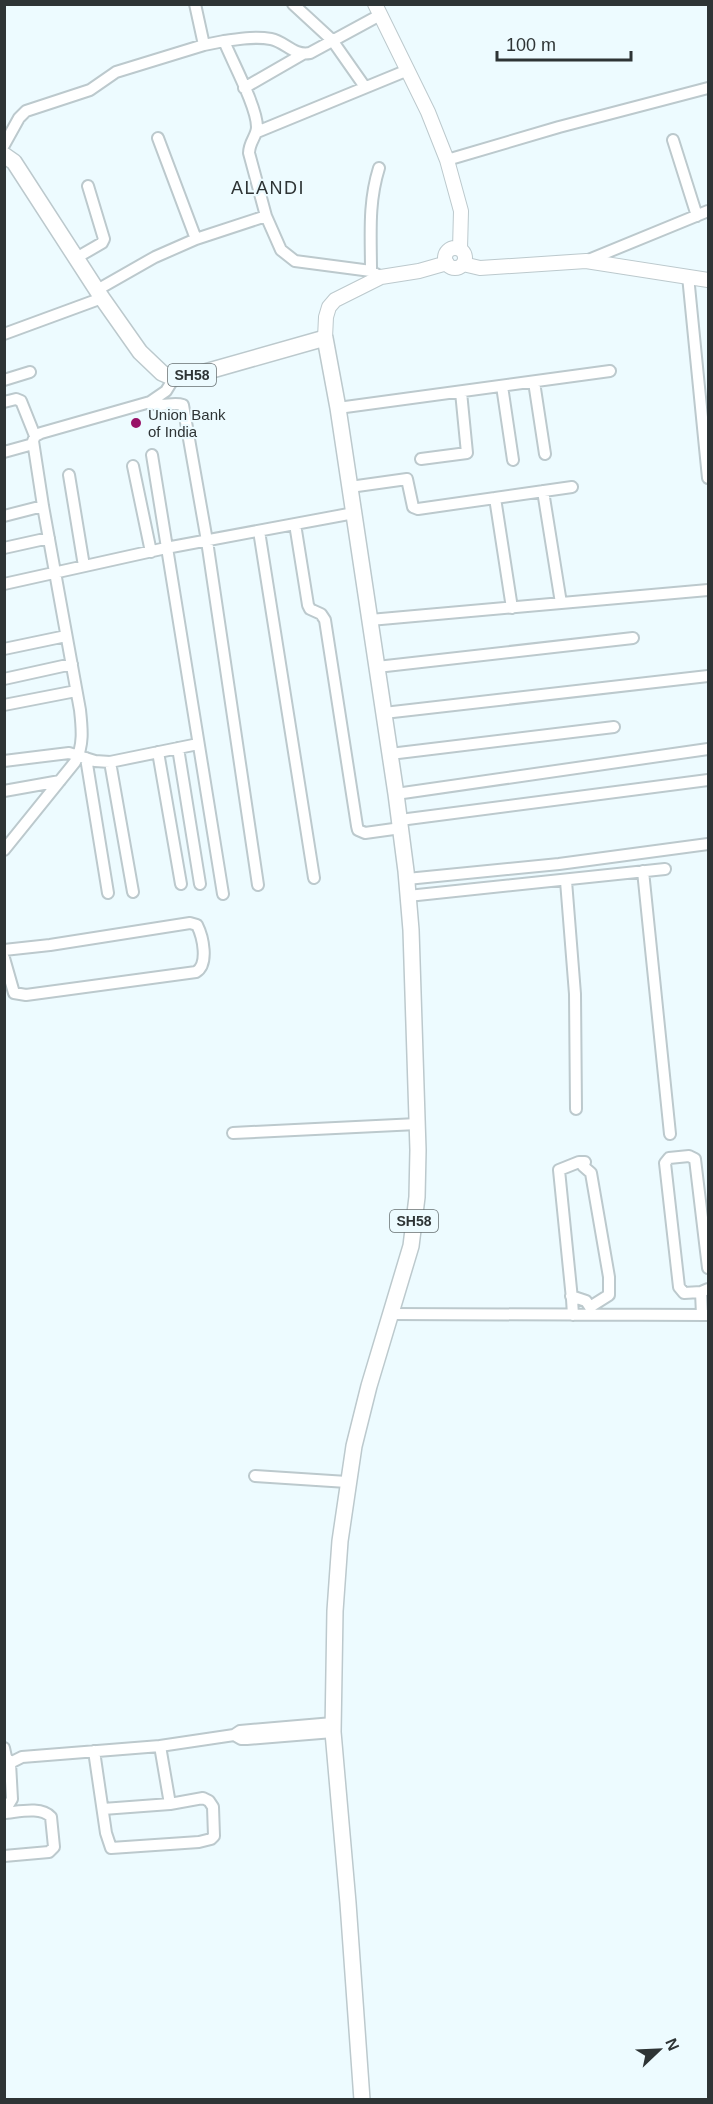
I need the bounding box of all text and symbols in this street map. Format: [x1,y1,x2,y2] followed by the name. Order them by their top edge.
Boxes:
[497,24,630,62] scale bar
[506,35,556,55] text: 100 m
[231,178,305,198] district label: ALANDI
[168,364,216,386] road number: SH58
[148,406,226,440] place label: Union Bank of India
[129,416,143,430] marker: Union Bank of India
[390,1210,438,1232] road number: SH58
[629,2020,689,2080] north arrow
[662,2036,682,2053] text: N

